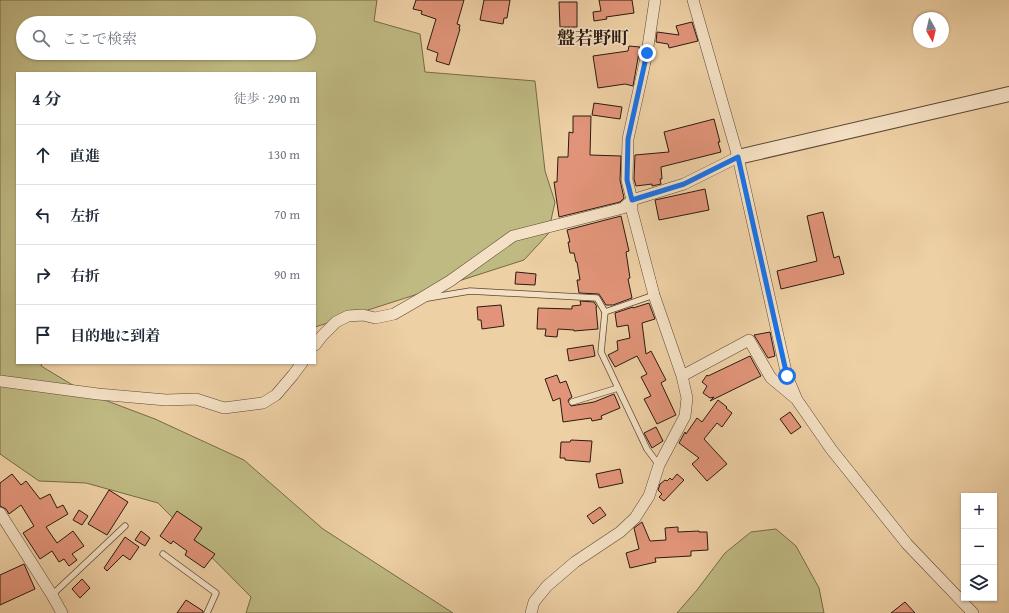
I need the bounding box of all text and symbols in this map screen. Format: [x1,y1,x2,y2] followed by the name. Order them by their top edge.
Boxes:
[913,12,949,48] north arrow
[16,16,316,60] search box
[557,24,629,51] district label: 盤若野町
[30,27,52,49] icon: search
[62,28,137,49] text: ここで検索
[638,44,656,62] route end
[32,86,62,111] text: 4 分
[234,89,300,108] text: 徒歩 · 290 m
[32,144,54,166] icon: ahead
[70,145,100,166] text: 直進
[268,145,300,164] text: 130 m
[32,204,54,226] icon: left
[70,205,100,226] text: 左折
[274,205,300,224] text: 70 m
[32,264,54,286] icon: right
[70,265,100,286] text: 右折
[274,265,300,284] text: 90 m
[32,324,54,346] icon: arrive
[70,325,160,346] text: 目的地に到着
[778,367,796,385] route start
[961,493,997,601] map controls
[961,493,997,529] button: +
[961,529,997,565] button: −
[961,565,997,601] button: layers

